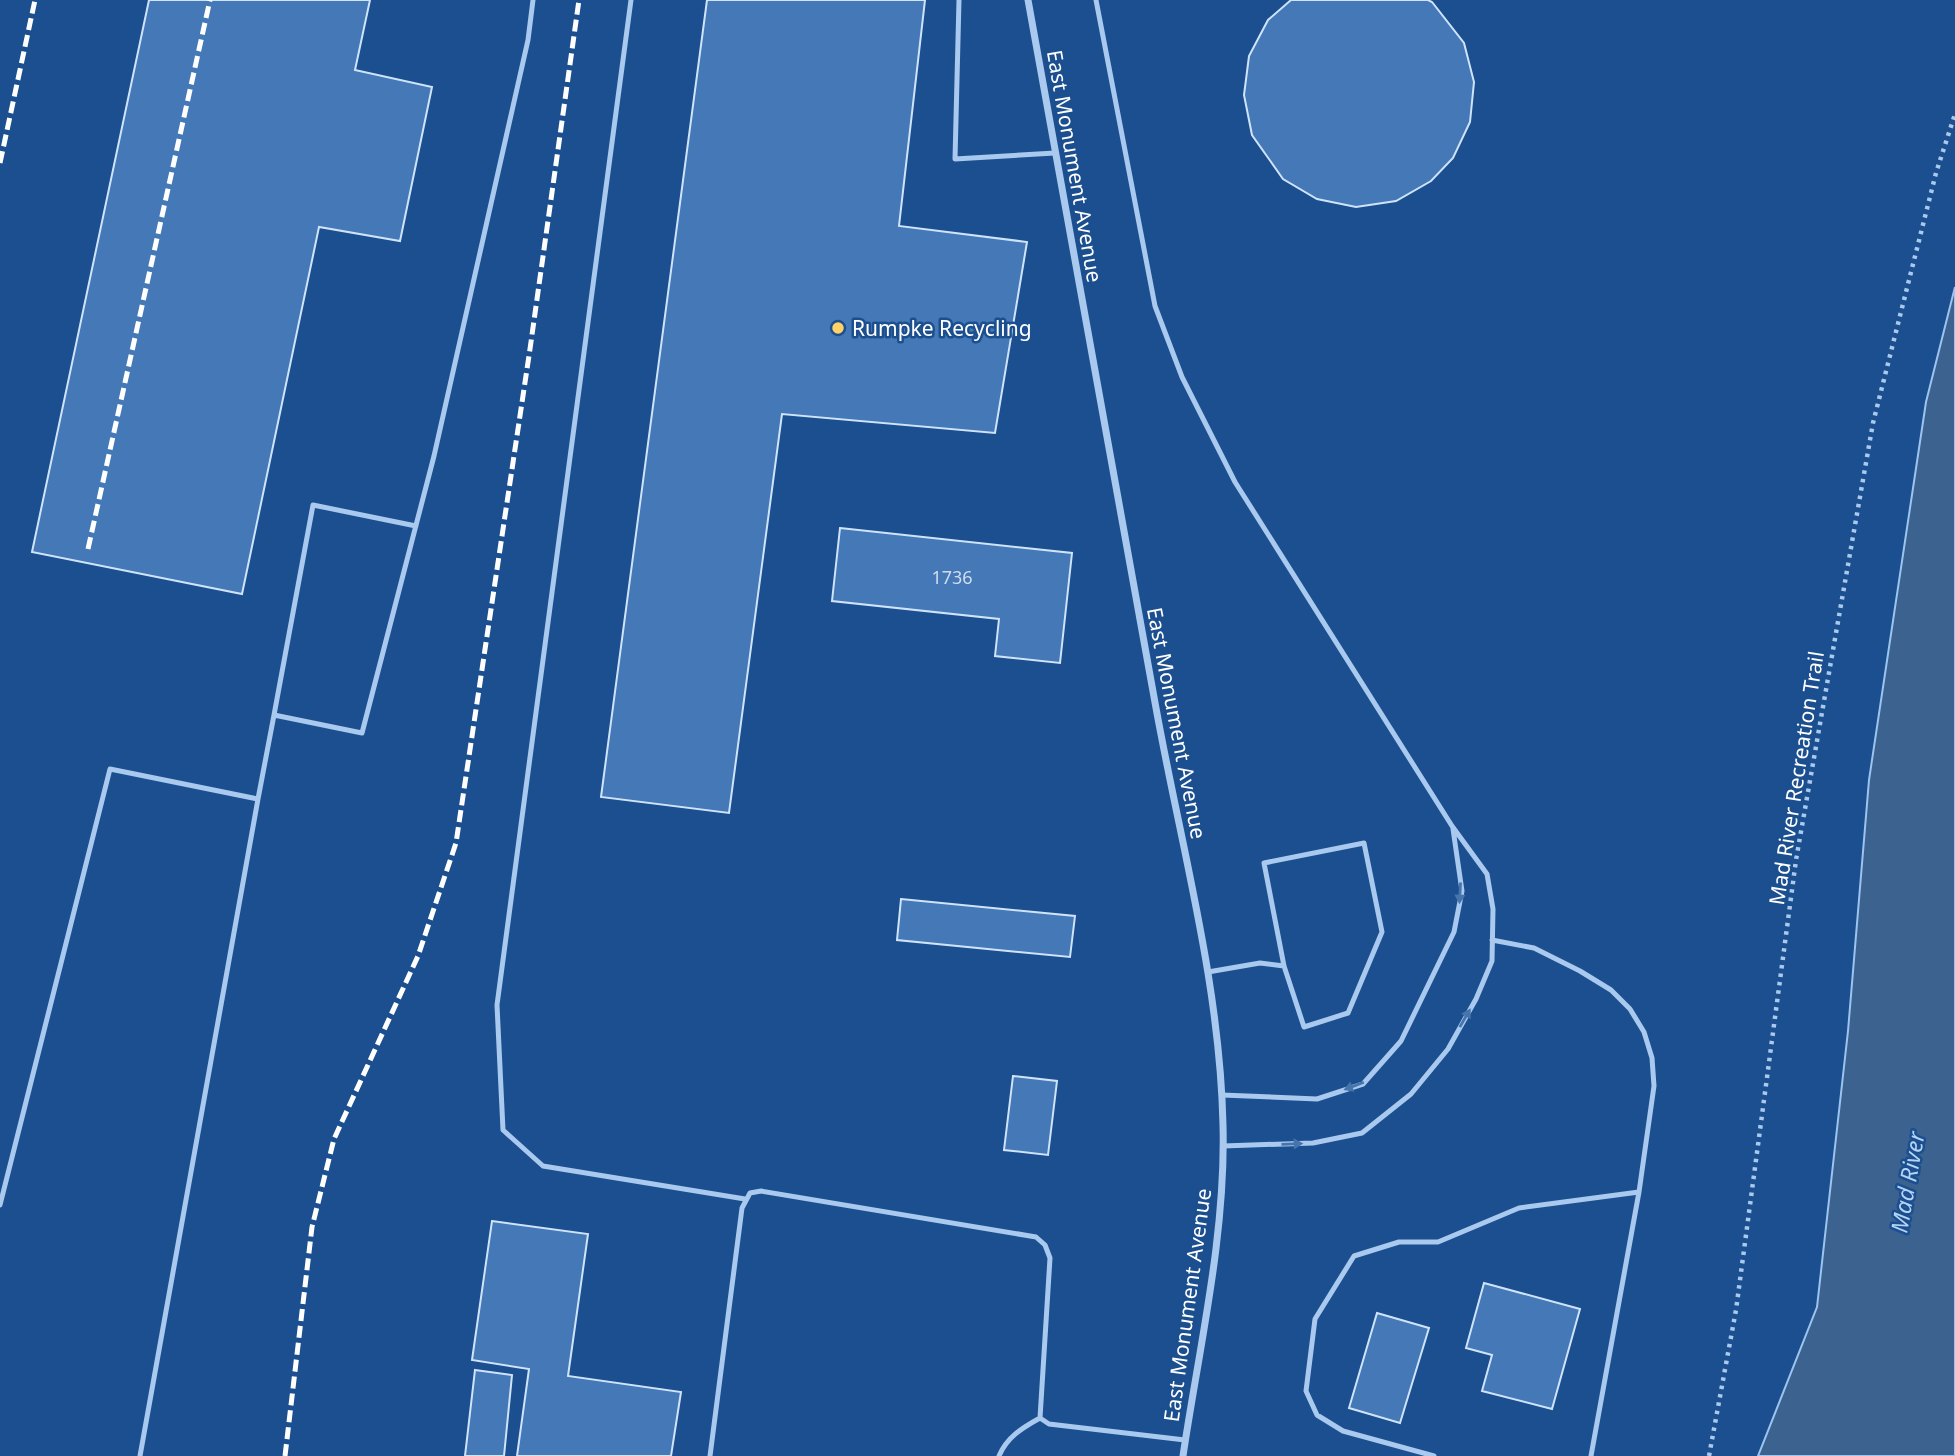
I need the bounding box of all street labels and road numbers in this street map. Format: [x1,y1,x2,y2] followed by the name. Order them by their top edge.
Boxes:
[1041,48,1109,284] street label: East Monument Avenue
[1141,605,1213,841] street label: East Monument Avenue
[1762,649,1830,907] street label: Mad River Recreation Trail
[1157,1186,1217,1424] street label: East Monument Avenue

